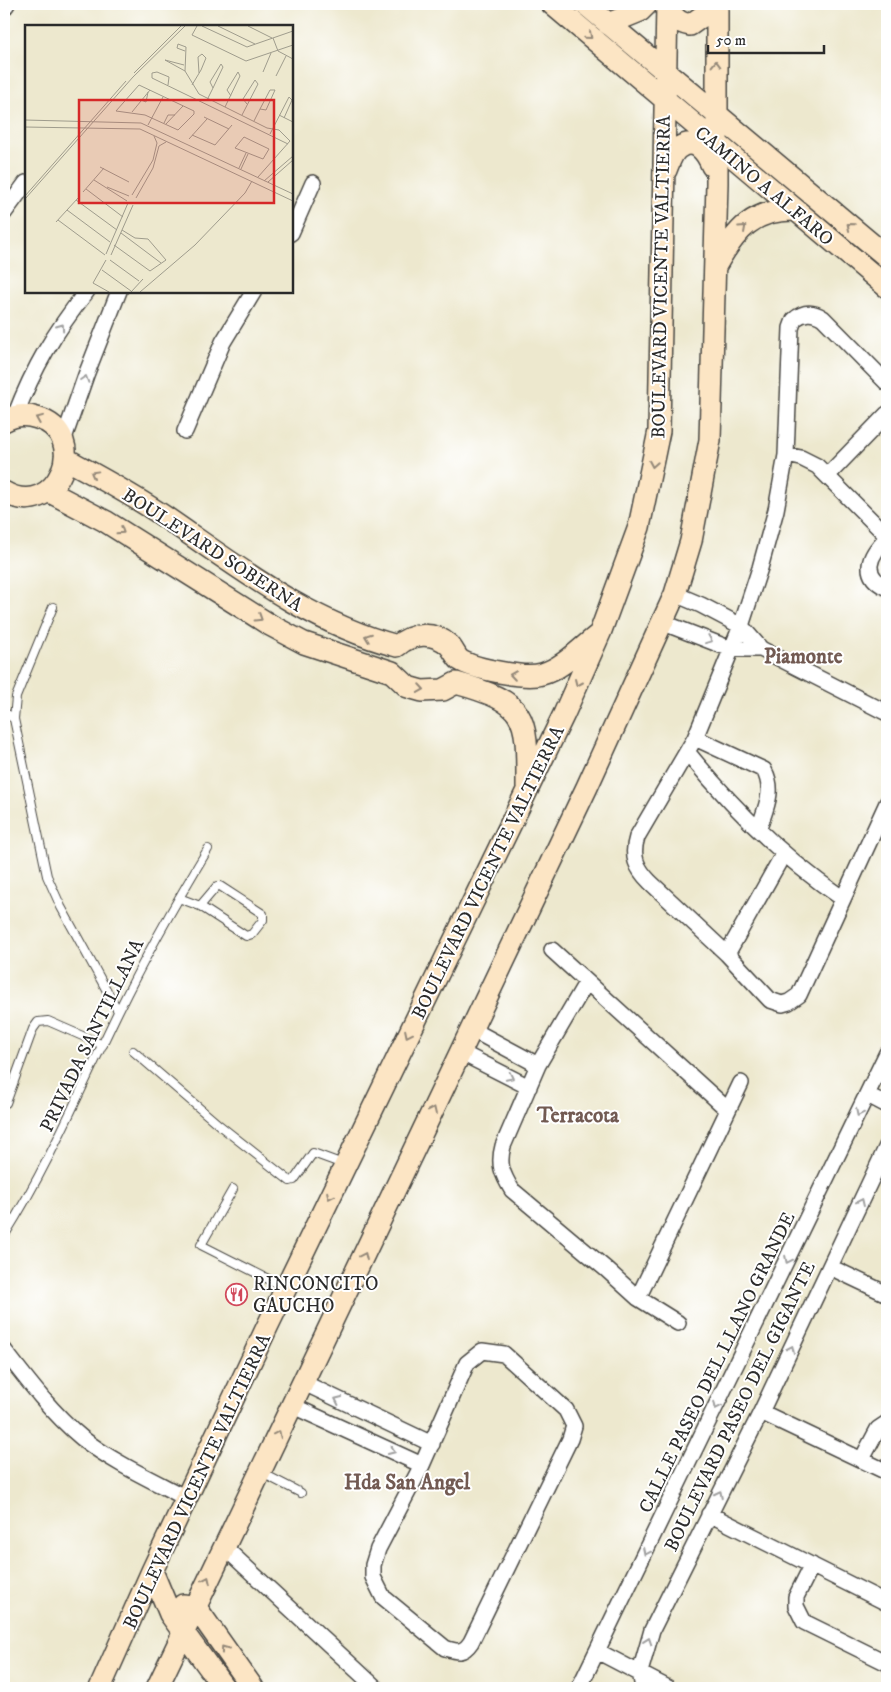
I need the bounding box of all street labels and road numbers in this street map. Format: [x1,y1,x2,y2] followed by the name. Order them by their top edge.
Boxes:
[647,114,676,439] street label: BOULEVARD VICENTE VALTIERRA
[690,121,838,251] street label: CAMINO A ALFARO
[118,483,307,618] street label: BOULEVARD SOBERNA
[407,721,570,1023] street label: BOULEVARD VICENTE VALTIERRA
[36,935,150,1136] street label: PRIVADA SANTILLANA
[634,1208,800,1517] street label: CALLE PASEO DEL LLANO GRANDE
[660,1258,821,1555] street label: BOULEVARD PASEO DEL GIGANTE
[119,1329,277,1633] street label: BOULEVARD VICENTE VALTIERRA

